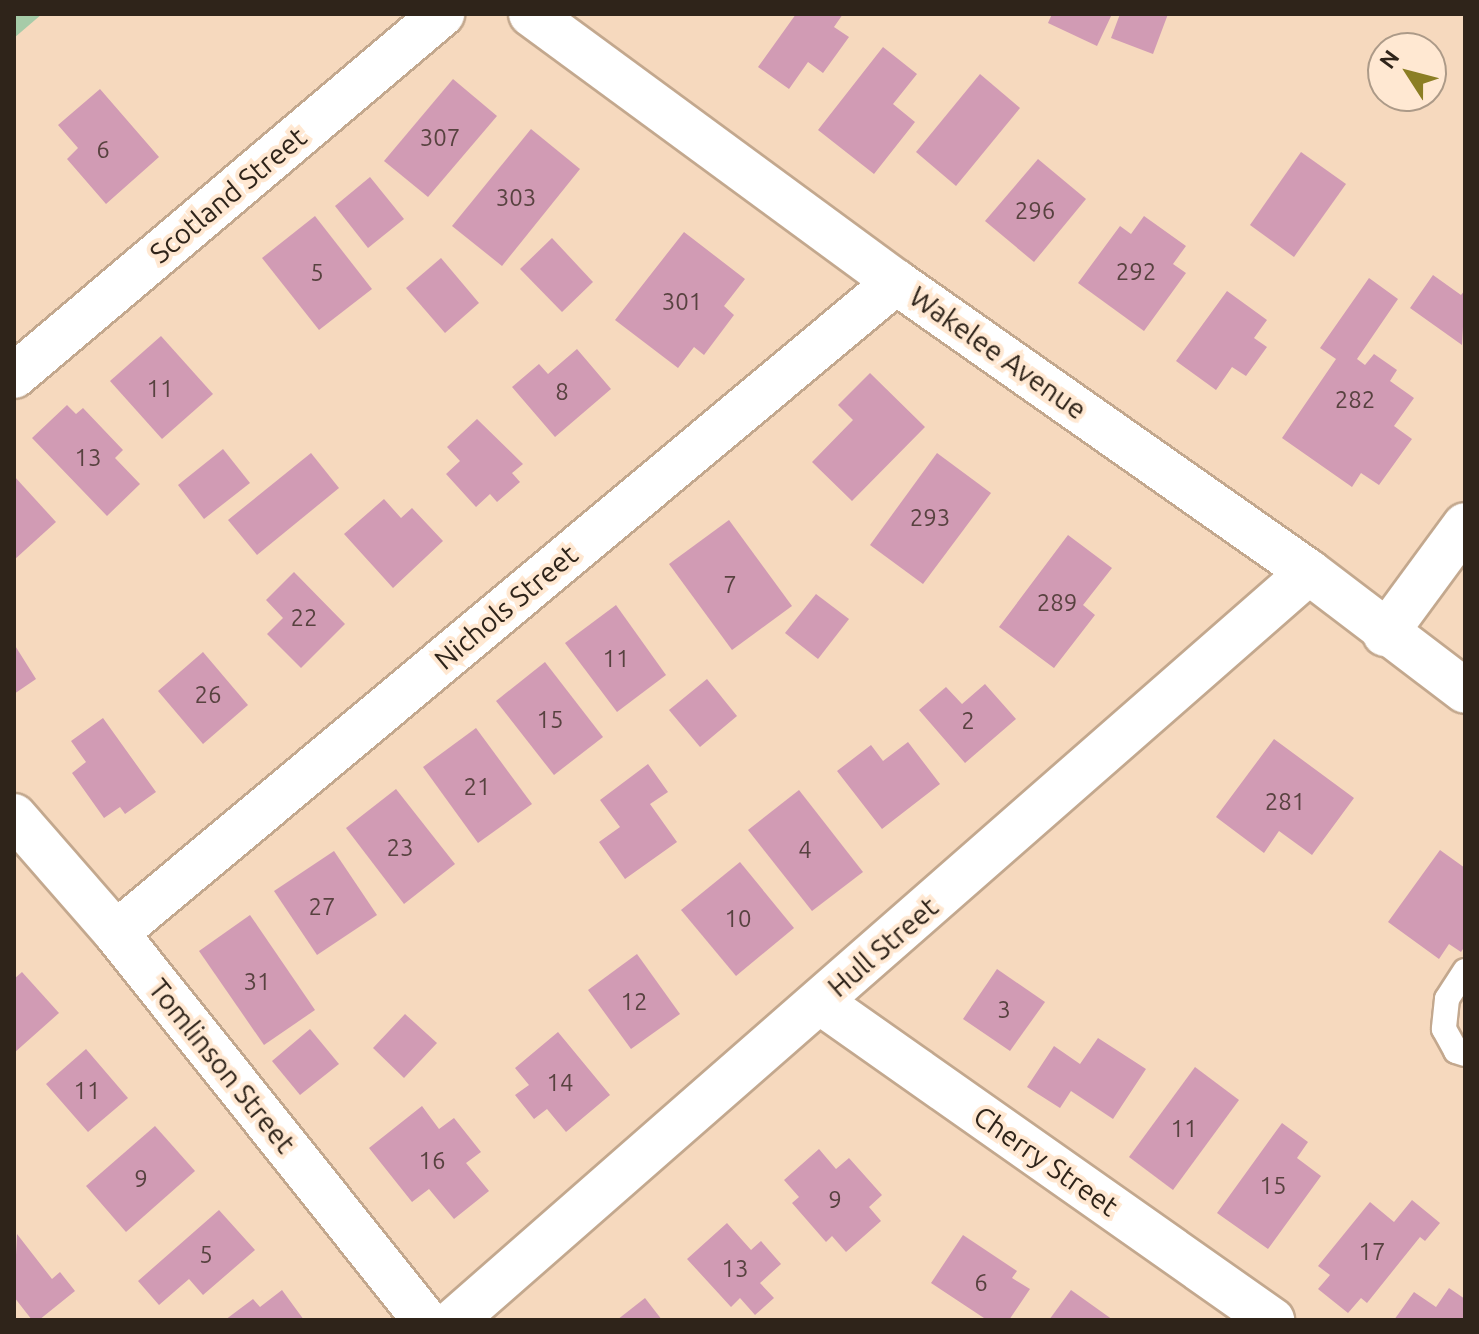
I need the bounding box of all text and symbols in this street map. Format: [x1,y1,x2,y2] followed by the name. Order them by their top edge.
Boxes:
[1367,32,1447,112] north arrow
[1374,45,1404,73] text: N
[143,120,313,270] street label: Scotland Street
[420,124,460,152] house number: 307
[96,136,110,164] house number: 6
[496,184,536,212] house number: 303
[1015,197,1055,225] house number: 296
[1116,258,1156,286] house number: 292
[310,259,324,287] house number: 5
[903,280,1093,426] street label: Wakelee Avenue
[662,288,702,316] house number: 301
[146,375,174,403] house number: 11
[555,378,569,406] house number: 8
[1335,386,1375,414] house number: 282
[74,444,102,472] house number: 13
[910,504,950,532] house number: 293
[428,537,584,677] street label: Nichols Street
[723,571,737,599] house number: 7
[1037,589,1077,617] house number: 289
[290,604,318,632] house number: 22
[602,645,630,673] house number: 11
[194,681,222,709] house number: 26
[536,706,564,734] house number: 15
[961,707,975,735] house number: 2
[463,773,491,801] house number: 21
[1265,788,1305,816] house number: 281
[386,834,414,862] house number: 23
[798,836,812,864] house number: 4
[821,890,945,1004] street label: Hull Street
[308,893,336,921] house number: 27
[724,905,752,933] house number: 10
[243,968,271,996] house number: 31
[142,972,302,1160] street label: Tomlinson Street
[620,988,648,1016] house number: 12
[997,996,1011,1024] house number: 3
[546,1069,574,1097] house number: 14
[73,1077,101,1105] house number: 11
[967,1099,1125,1223] street label: Cherry Street
[1170,1115,1198,1143] house number: 11
[418,1147,446,1175] house number: 16
[134,1165,148,1193] house number: 9
[1259,1172,1287,1200] house number: 15
[828,1186,842,1214] house number: 9
[1358,1238,1386,1266] house number: 17
[199,1241,213,1269] house number: 5
[721,1255,749,1283] house number: 13
[974,1269,988,1297] house number: 6

